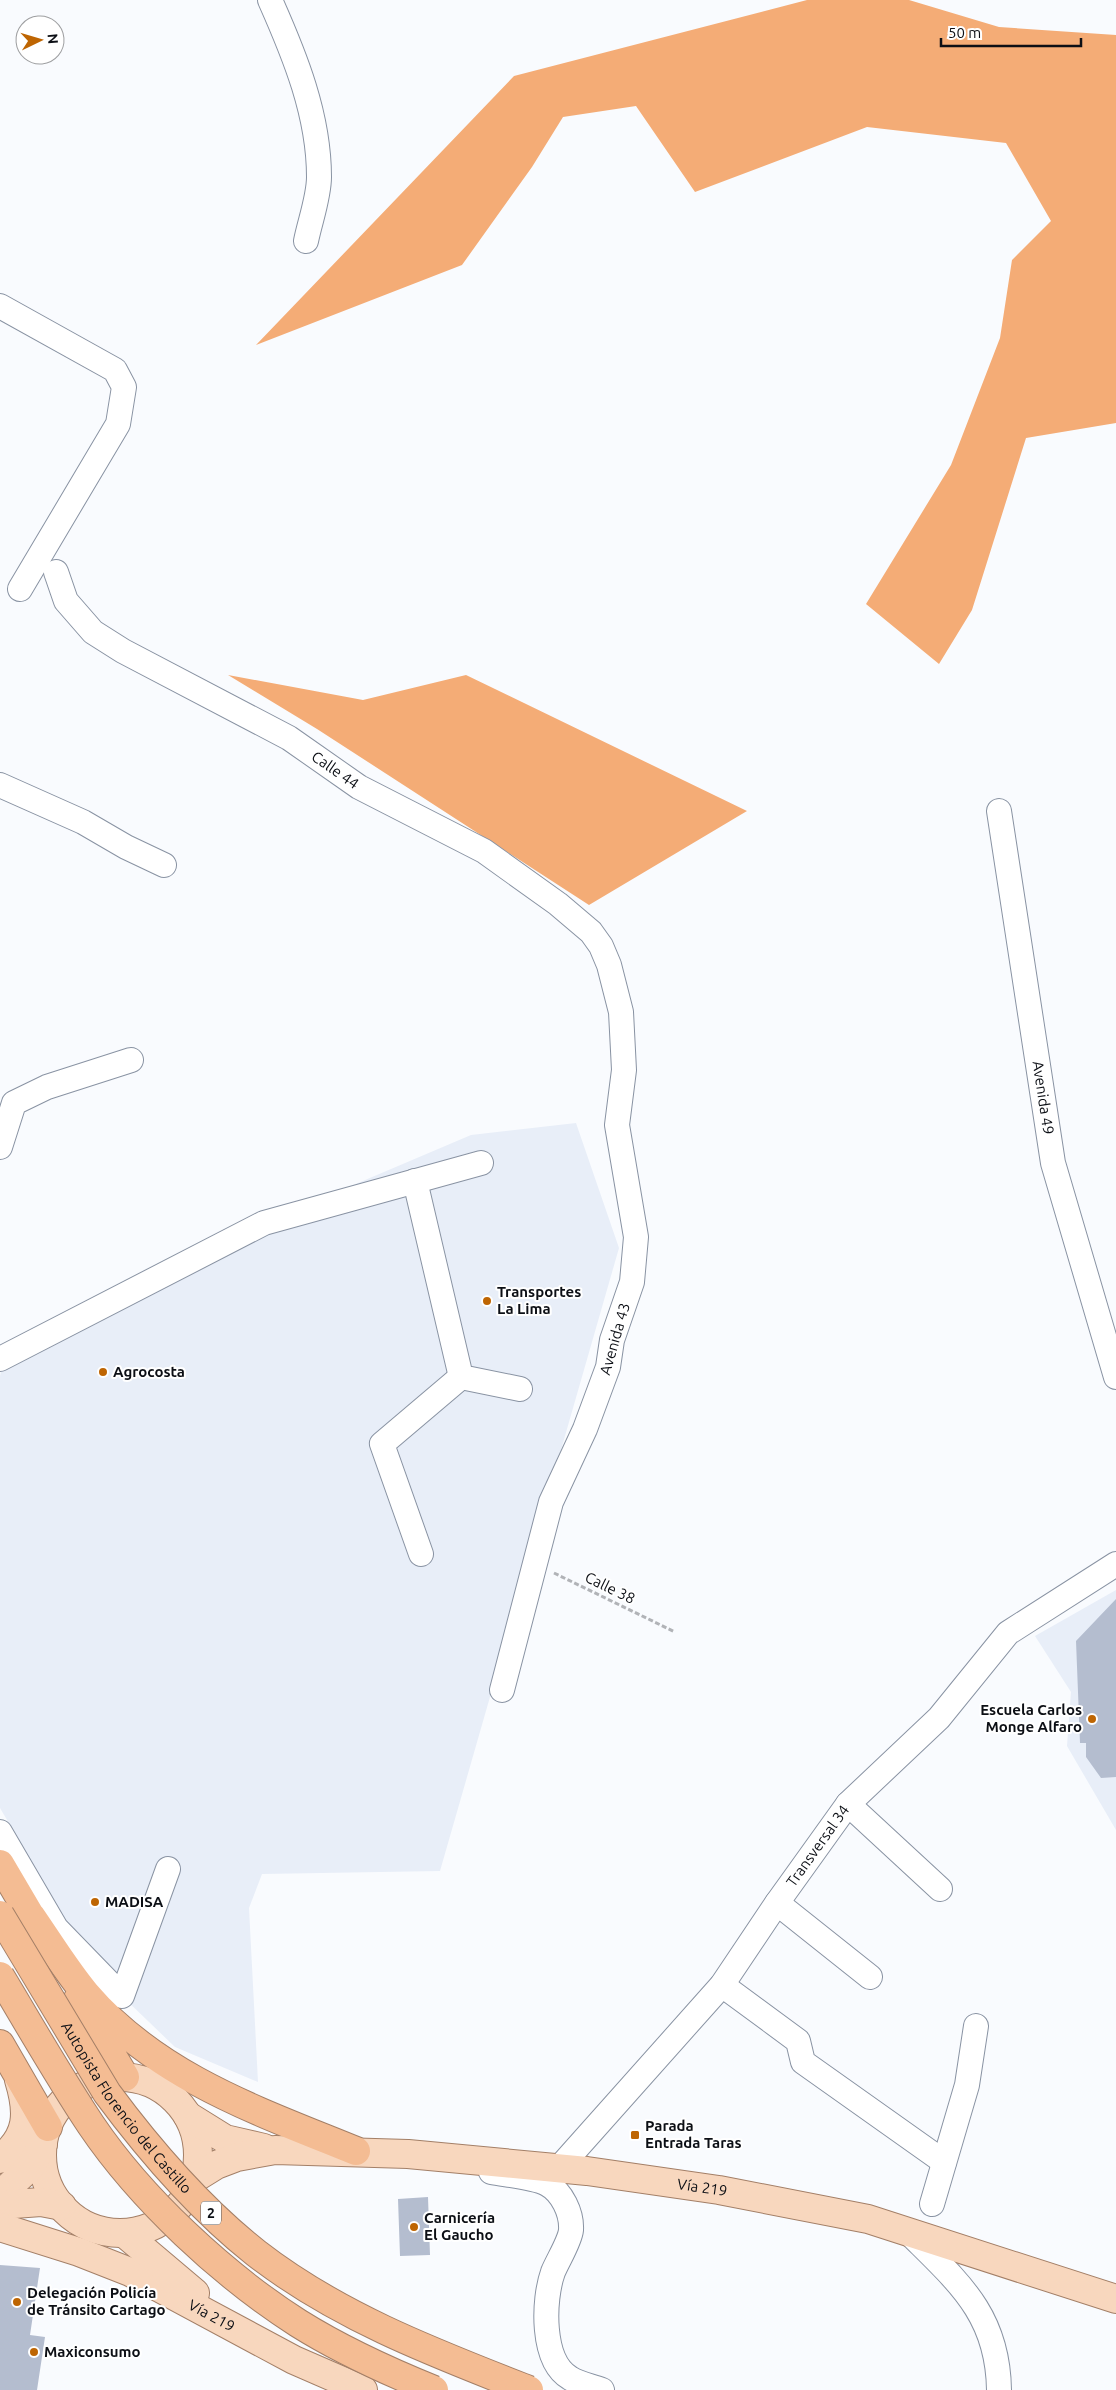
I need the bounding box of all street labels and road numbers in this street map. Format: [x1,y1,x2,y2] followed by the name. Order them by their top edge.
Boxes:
[309,748,362,792] street label: Calle 44
[1029,1060,1057,1136] street label: Avenida 49
[596,1301,633,1377] street label: Avenida 43
[582,1568,638,1607] street label: Calle 38
[783,1802,852,1890] street label: Transversal 34
[58,2019,195,2197] street label: Autopista Florencio del Castillo
[676,2175,729,2199] street label: Vía 219
[201,2202,221,2224] road number: 2
[185,2296,238,2335] street label: Vía 219

